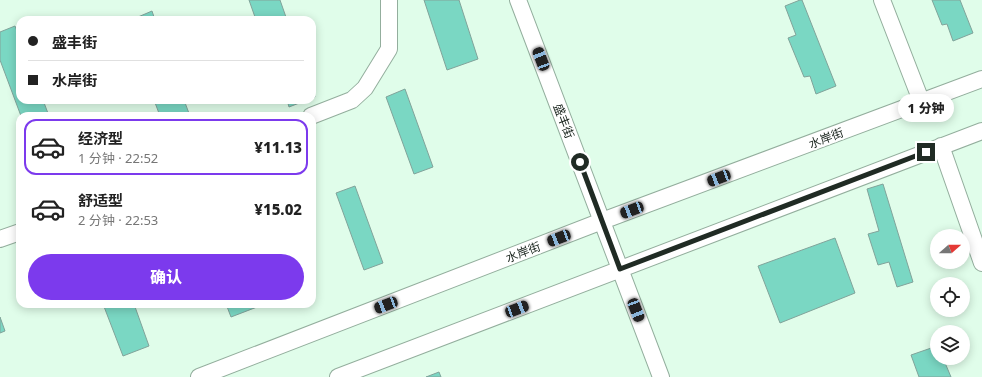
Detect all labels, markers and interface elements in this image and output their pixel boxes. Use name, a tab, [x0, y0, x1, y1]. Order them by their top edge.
text: 盛丰街	[52, 32, 97, 52]
car	[531, 46, 551, 72]
text: 水岸街	[52, 70, 97, 90]
callout: 1 分钟	[898, 94, 954, 122]
text: 1 分钟	[908, 99, 944, 117]
street label: 盛丰街	[550, 101, 578, 141]
street label: 水岸街	[806, 124, 846, 152]
text: 经济型	[78, 128, 123, 148]
icon: car	[30, 129, 66, 165]
text: ¥11.13	[254, 137, 302, 157]
route end	[917, 143, 935, 161]
text: 1 分钟 · 22:52	[78, 149, 158, 167]
route start	[571, 153, 589, 171]
car	[706, 168, 732, 188]
text: 舒适型	[78, 190, 123, 210]
icon: car	[30, 191, 66, 227]
text: ¥15.02	[254, 199, 302, 219]
car	[619, 200, 645, 220]
text: 2 分钟 · 22:53	[78, 211, 158, 229]
car	[546, 228, 572, 248]
north arrow	[930, 229, 970, 269]
map controls	[930, 229, 970, 365]
street label: 水岸街	[503, 238, 543, 266]
button: 确认	[28, 254, 304, 300]
button: locate	[930, 277, 970, 317]
car	[373, 295, 399, 315]
car	[626, 297, 646, 323]
car	[504, 299, 530, 319]
button: layers	[930, 325, 970, 365]

